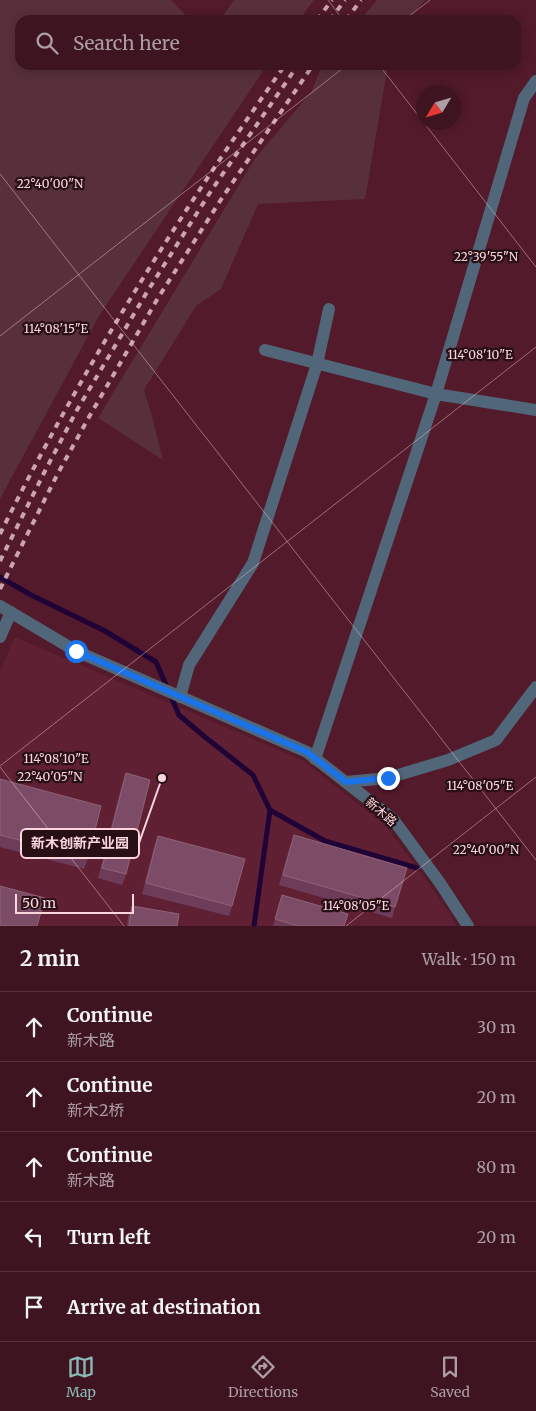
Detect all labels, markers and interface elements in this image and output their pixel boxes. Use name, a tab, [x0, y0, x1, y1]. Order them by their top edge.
search box	[15, 15, 521, 70]
icon: search	[33, 29, 61, 57]
text: Search here	[73, 31, 180, 55]
north arrow	[416, 85, 461, 130]
text: 22°40'00"N	[17, 176, 84, 191]
text: 22°39'55"N	[454, 249, 519, 264]
text: 114°08'15"E	[24, 321, 89, 336]
text: 114°08'10"E	[447, 347, 513, 362]
route start	[65, 640, 88, 663]
text: 114°08'10"E	[23, 751, 89, 766]
route end	[377, 767, 400, 790]
text: 22°40'05"N	[17, 769, 83, 784]
text: 114°08'05"E	[447, 778, 514, 793]
street label: 新木路	[363, 794, 400, 829]
callout: 新木创新产业园	[21, 829, 139, 858]
text: 新木创新产业园	[31, 834, 129, 852]
text: 22°40'00"N	[453, 842, 520, 857]
scale bar	[15, 891, 134, 914]
text: 50 m	[22, 894, 56, 912]
text: 114°08'05"E	[323, 898, 390, 913]
text: 2 min	[20, 945, 80, 972]
text: Walk · 150 m	[422, 949, 516, 969]
text: Continue	[67, 1003, 153, 1027]
icon: ahead	[20, 1013, 48, 1041]
text: 30 m	[477, 1017, 516, 1037]
text: 新木路	[67, 1030, 115, 1050]
text: Continue	[67, 1073, 153, 1097]
icon: ahead	[20, 1083, 48, 1111]
text: 20 m	[477, 1087, 516, 1107]
text: 新木2桥	[67, 1100, 125, 1120]
text: Continue	[67, 1143, 153, 1167]
icon: ahead	[20, 1153, 48, 1181]
text: 80 m	[477, 1157, 516, 1177]
text: 新木路	[67, 1170, 115, 1190]
icon: left	[20, 1223, 48, 1251]
text: Turn left	[67, 1225, 151, 1249]
text: 20 m	[477, 1227, 516, 1247]
icon: arrive	[20, 1293, 48, 1321]
text: Arrive at destination	[67, 1295, 261, 1319]
tab: Map	[66, 1353, 96, 1401]
tab: Directions	[228, 1353, 298, 1401]
tab: Saved	[430, 1353, 470, 1401]

